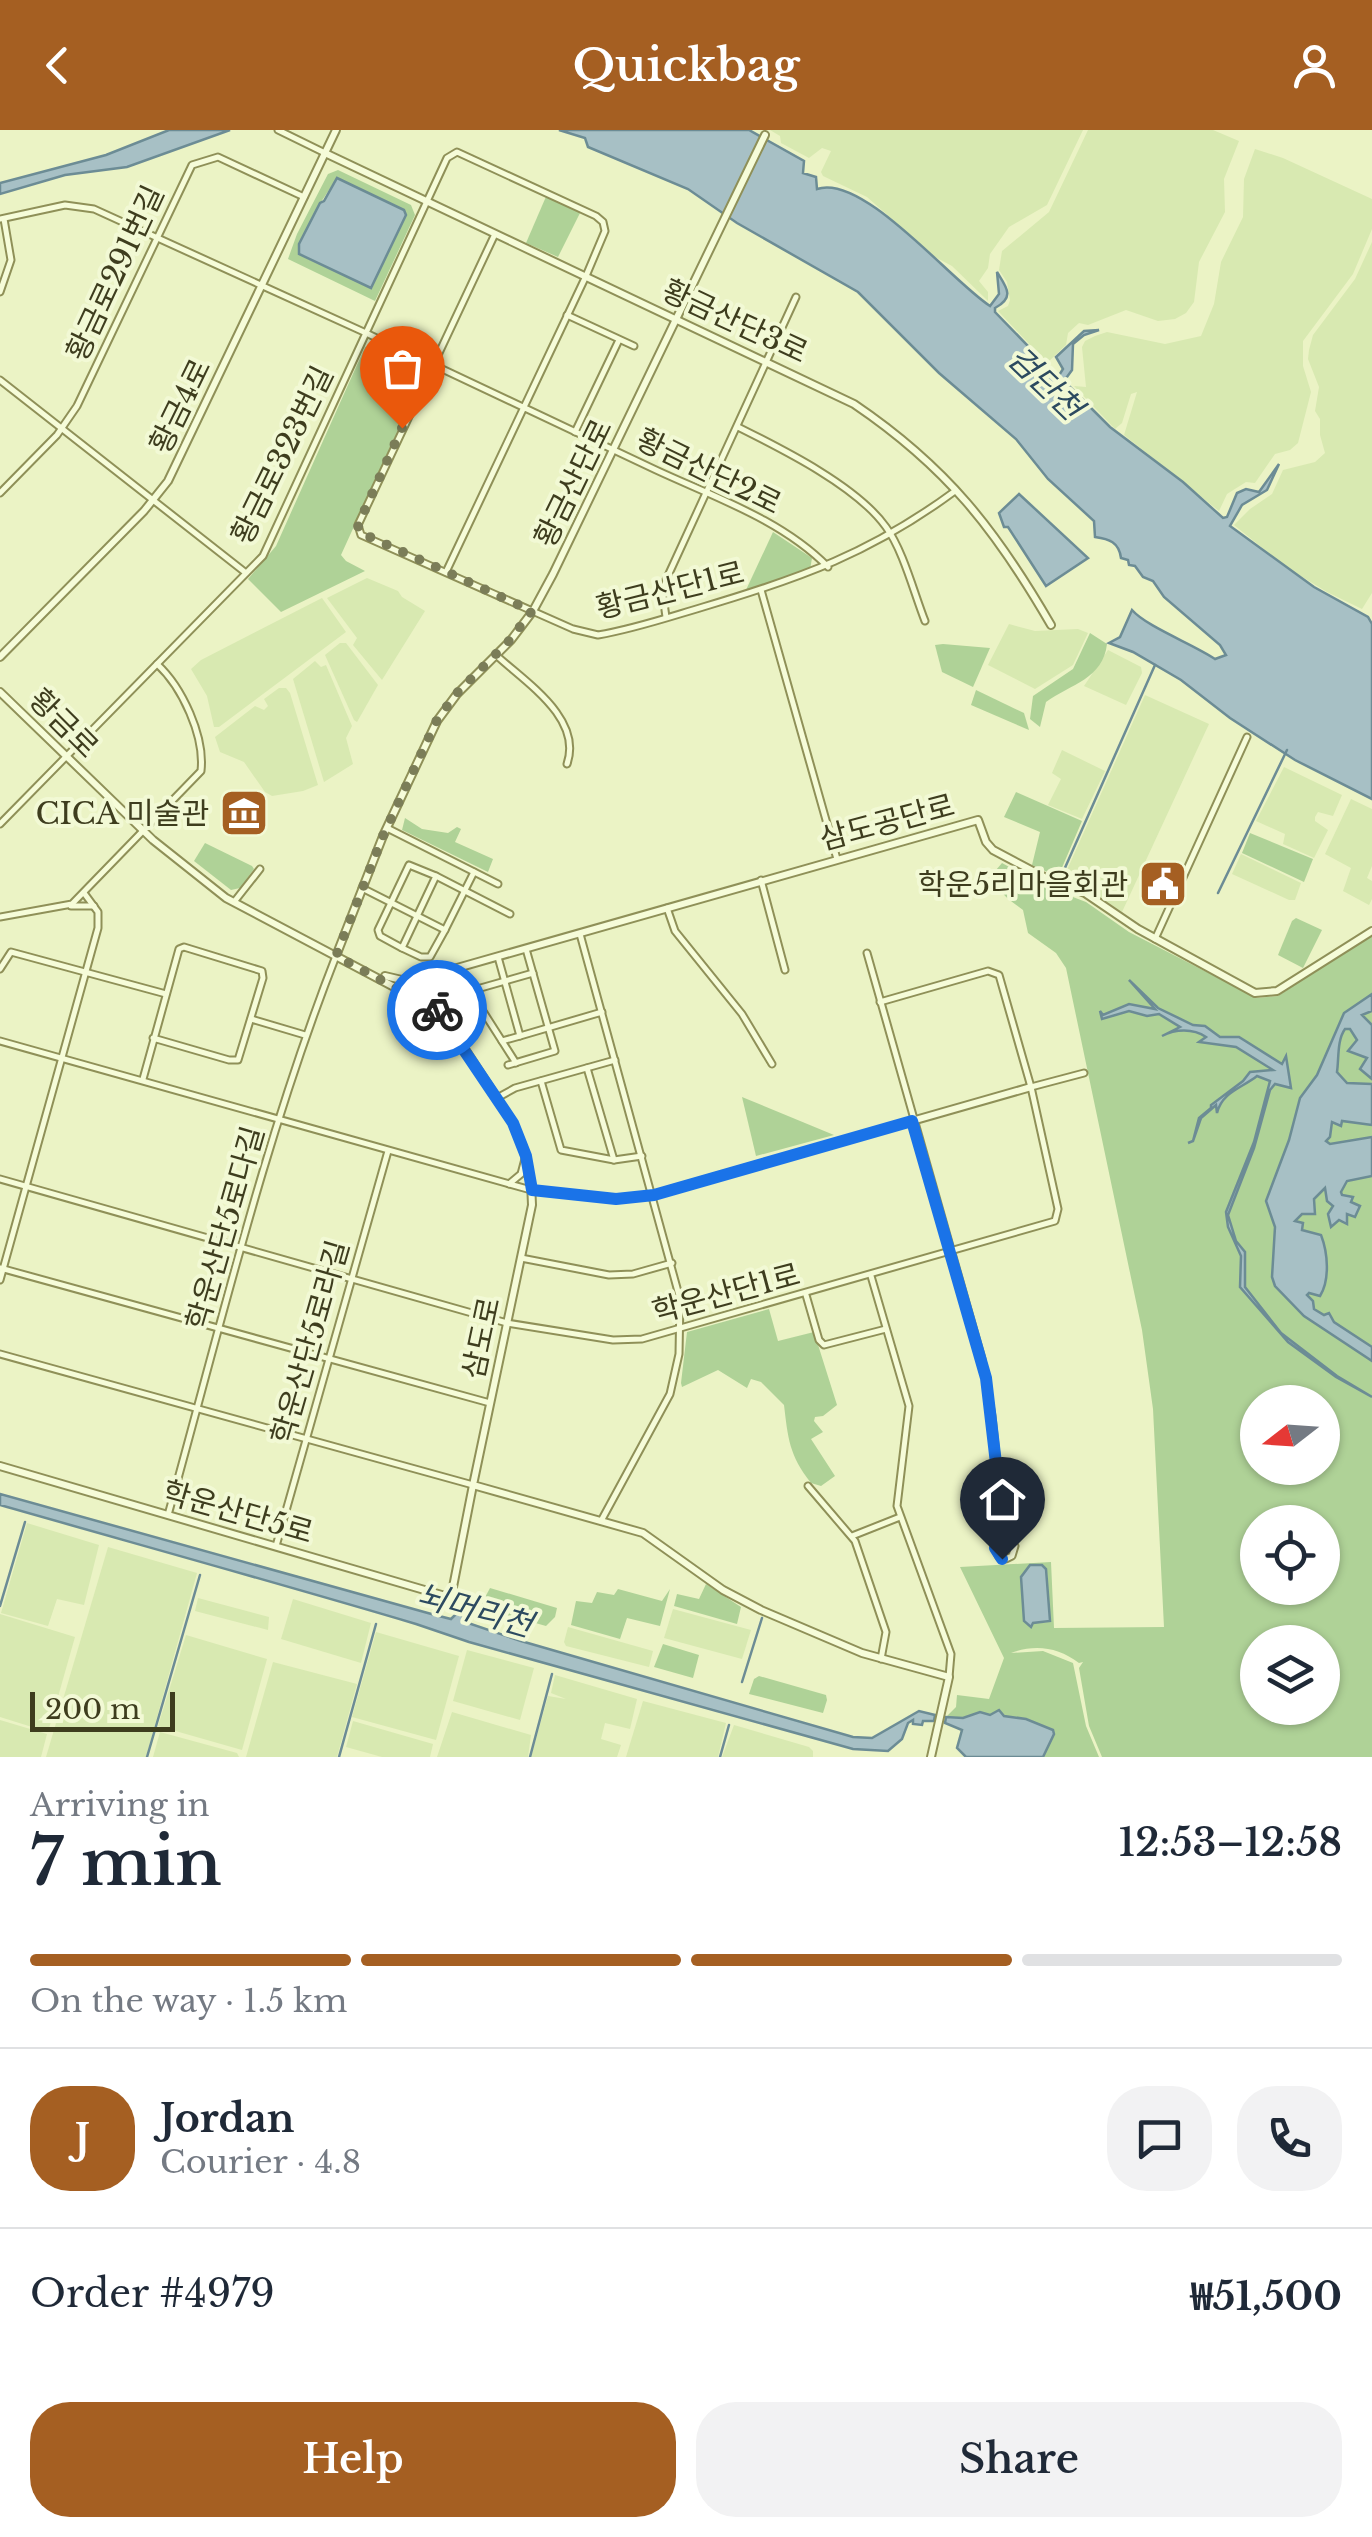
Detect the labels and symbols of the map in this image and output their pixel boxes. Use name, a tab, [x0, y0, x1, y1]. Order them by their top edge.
street label: 황금로291번길	[58, 179, 172, 367]
street label: 황금산단3로	[656, 271, 814, 371]
pin	[360, 326, 445, 429]
water label: 검단천	[999, 338, 1093, 431]
street label: 황금4로	[141, 353, 219, 459]
street label: 황금로323번길	[223, 360, 341, 550]
street label: 황금산단로	[526, 413, 620, 553]
street label: 황금산단2로	[631, 420, 787, 522]
street label: 황금산단1로	[592, 554, 748, 626]
street label: 황금로	[22, 681, 106, 765]
street label: 삼도공단로	[816, 786, 958, 858]
museum icon: CICA 미술관	[218, 787, 270, 839]
place label: CICA 미술관	[35, 795, 209, 832]
public building icon: 학운5리마을회관	[1137, 858, 1189, 910]
place label: 학운5리마을회관	[918, 866, 1128, 903]
courier	[387, 960, 487, 1060]
street label: 학운산단5로다길	[178, 1122, 272, 1334]
street label: 학운산단5로라길	[263, 1236, 357, 1448]
street label: 학운산단1로	[648, 1256, 804, 1330]
street label: 삼도로	[454, 1294, 508, 1382]
north arrow	[1240, 1385, 1340, 1485]
pin	[960, 1457, 1045, 1560]
street label: 학운산단5로	[158, 1473, 318, 1551]
water label: 뇌머리천	[413, 1575, 541, 1646]
scale bar	[30, 1687, 175, 1732]

